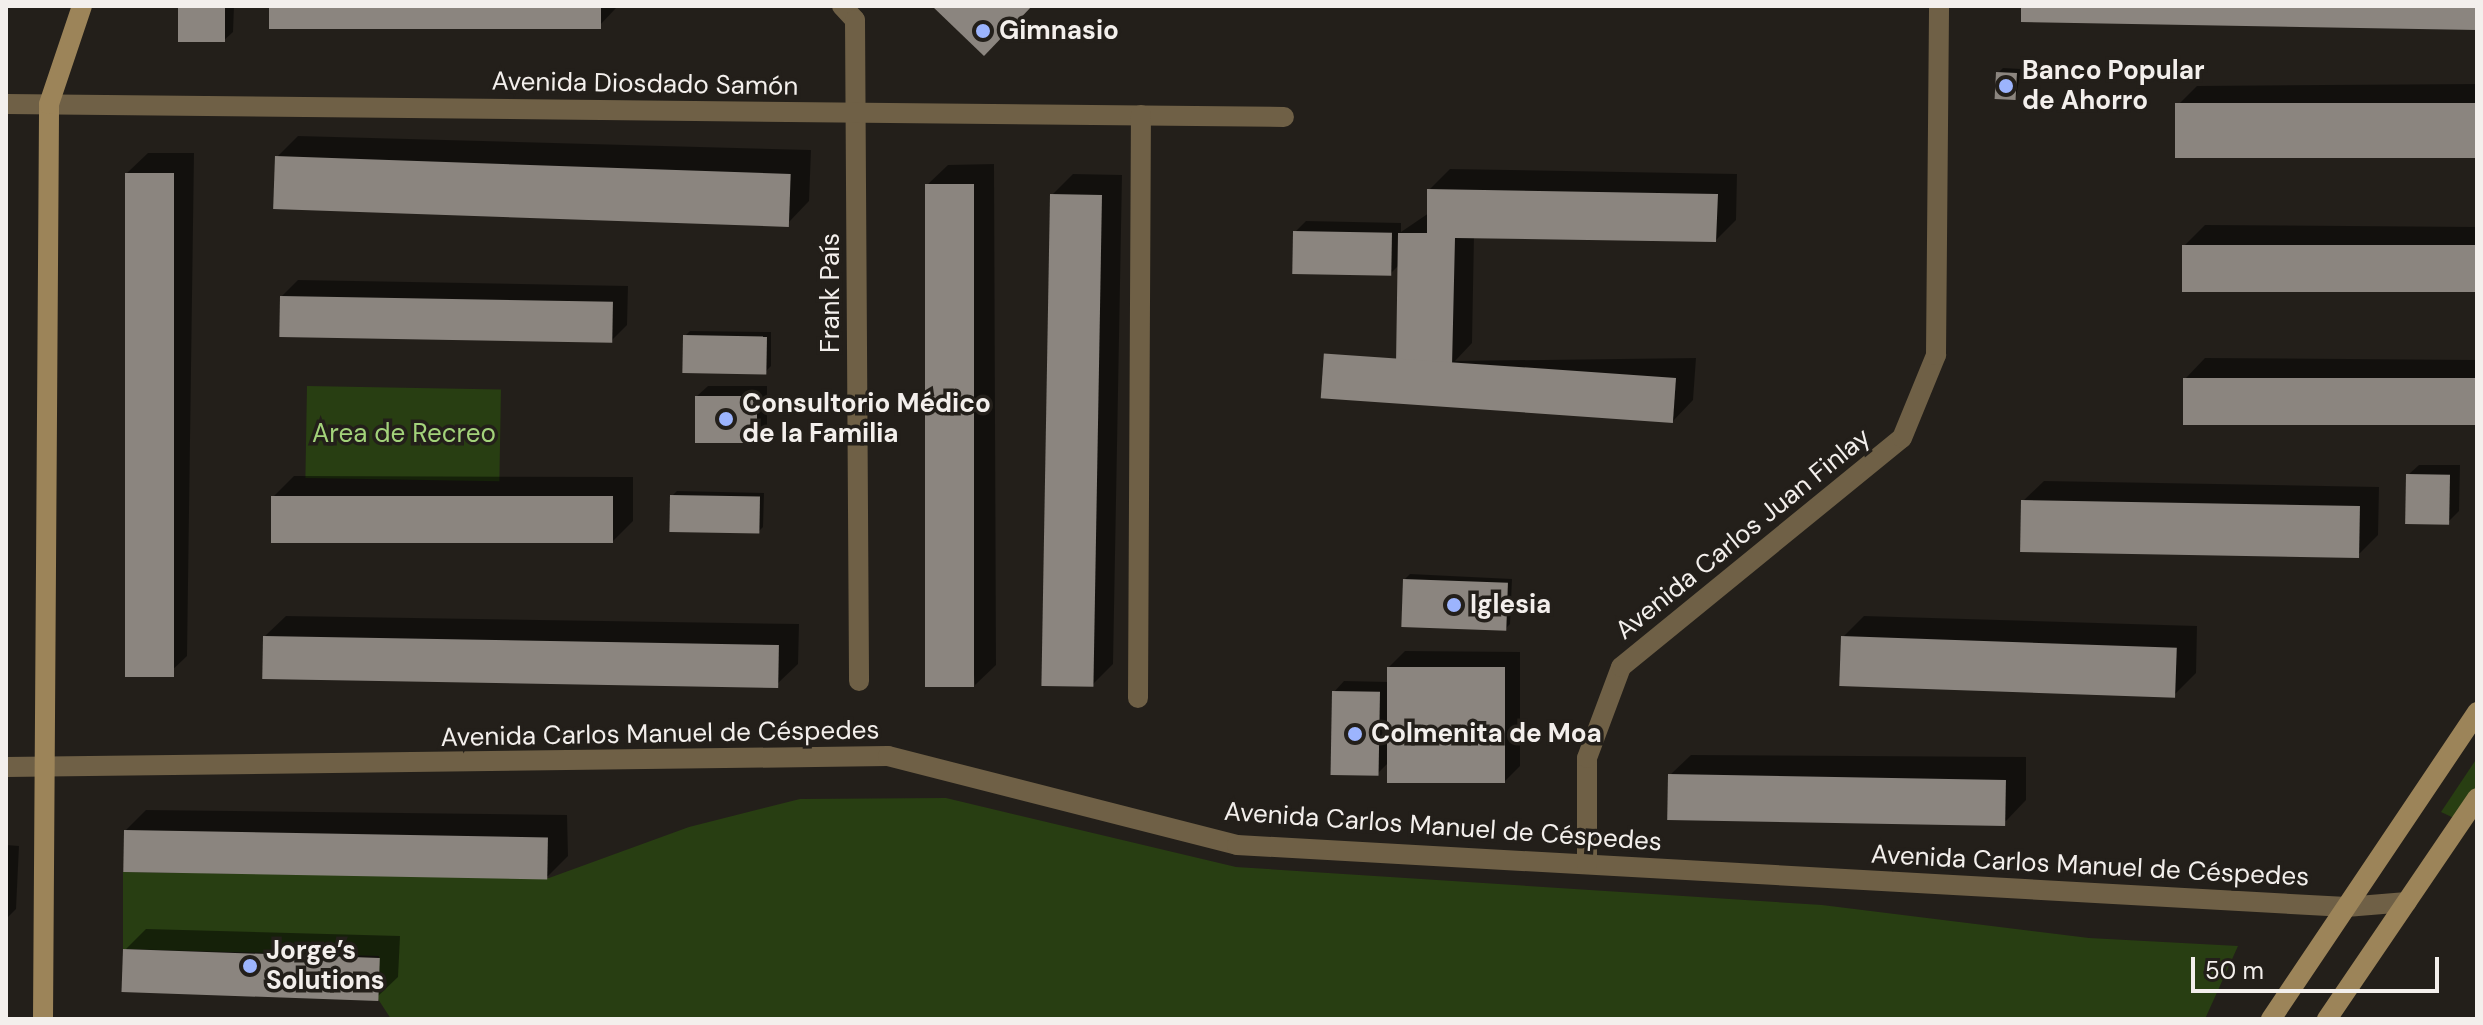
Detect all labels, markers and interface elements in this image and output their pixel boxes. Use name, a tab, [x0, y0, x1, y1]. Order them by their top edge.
place label: Gimnasio	[999, 15, 1119, 47]
marker: Gimnasio	[974, 22, 992, 40]
place label: Banco Popular de Ahorro	[2022, 55, 2205, 116]
street label: Avenida Diosdado Samón	[491, 66, 799, 102]
marker: Banco Popular de Ahorro	[1997, 77, 2015, 95]
street label: Frank País	[815, 233, 847, 353]
place label: Consultorio Médico de la Familia	[742, 388, 991, 450]
marker: Consultorio Médico de la Familia	[717, 410, 735, 428]
park label: Area de Recreo	[312, 418, 496, 450]
street label: Avenida Carlos Juan Finlay	[1609, 422, 1877, 646]
place label: Iglesia	[1470, 589, 1551, 621]
marker: Iglesia	[1445, 596, 1463, 614]
street label: Avenida Carlos Manuel de Céspedes	[440, 715, 880, 753]
place label: Colmenita de Moa	[1371, 718, 1602, 750]
marker: Colmenita de Moa	[1346, 725, 1364, 743]
street label: Avenida Carlos Manuel de Céspedes	[1223, 796, 1663, 858]
street label: Avenida Carlos Manuel de Céspedes	[1870, 839, 2310, 893]
place label: Jorge’s Solutions	[266, 935, 385, 996]
scale bar	[2195, 941, 2443, 991]
text: 50 m	[2205, 955, 2264, 986]
marker: Jorge’s Solutions	[241, 957, 259, 975]

